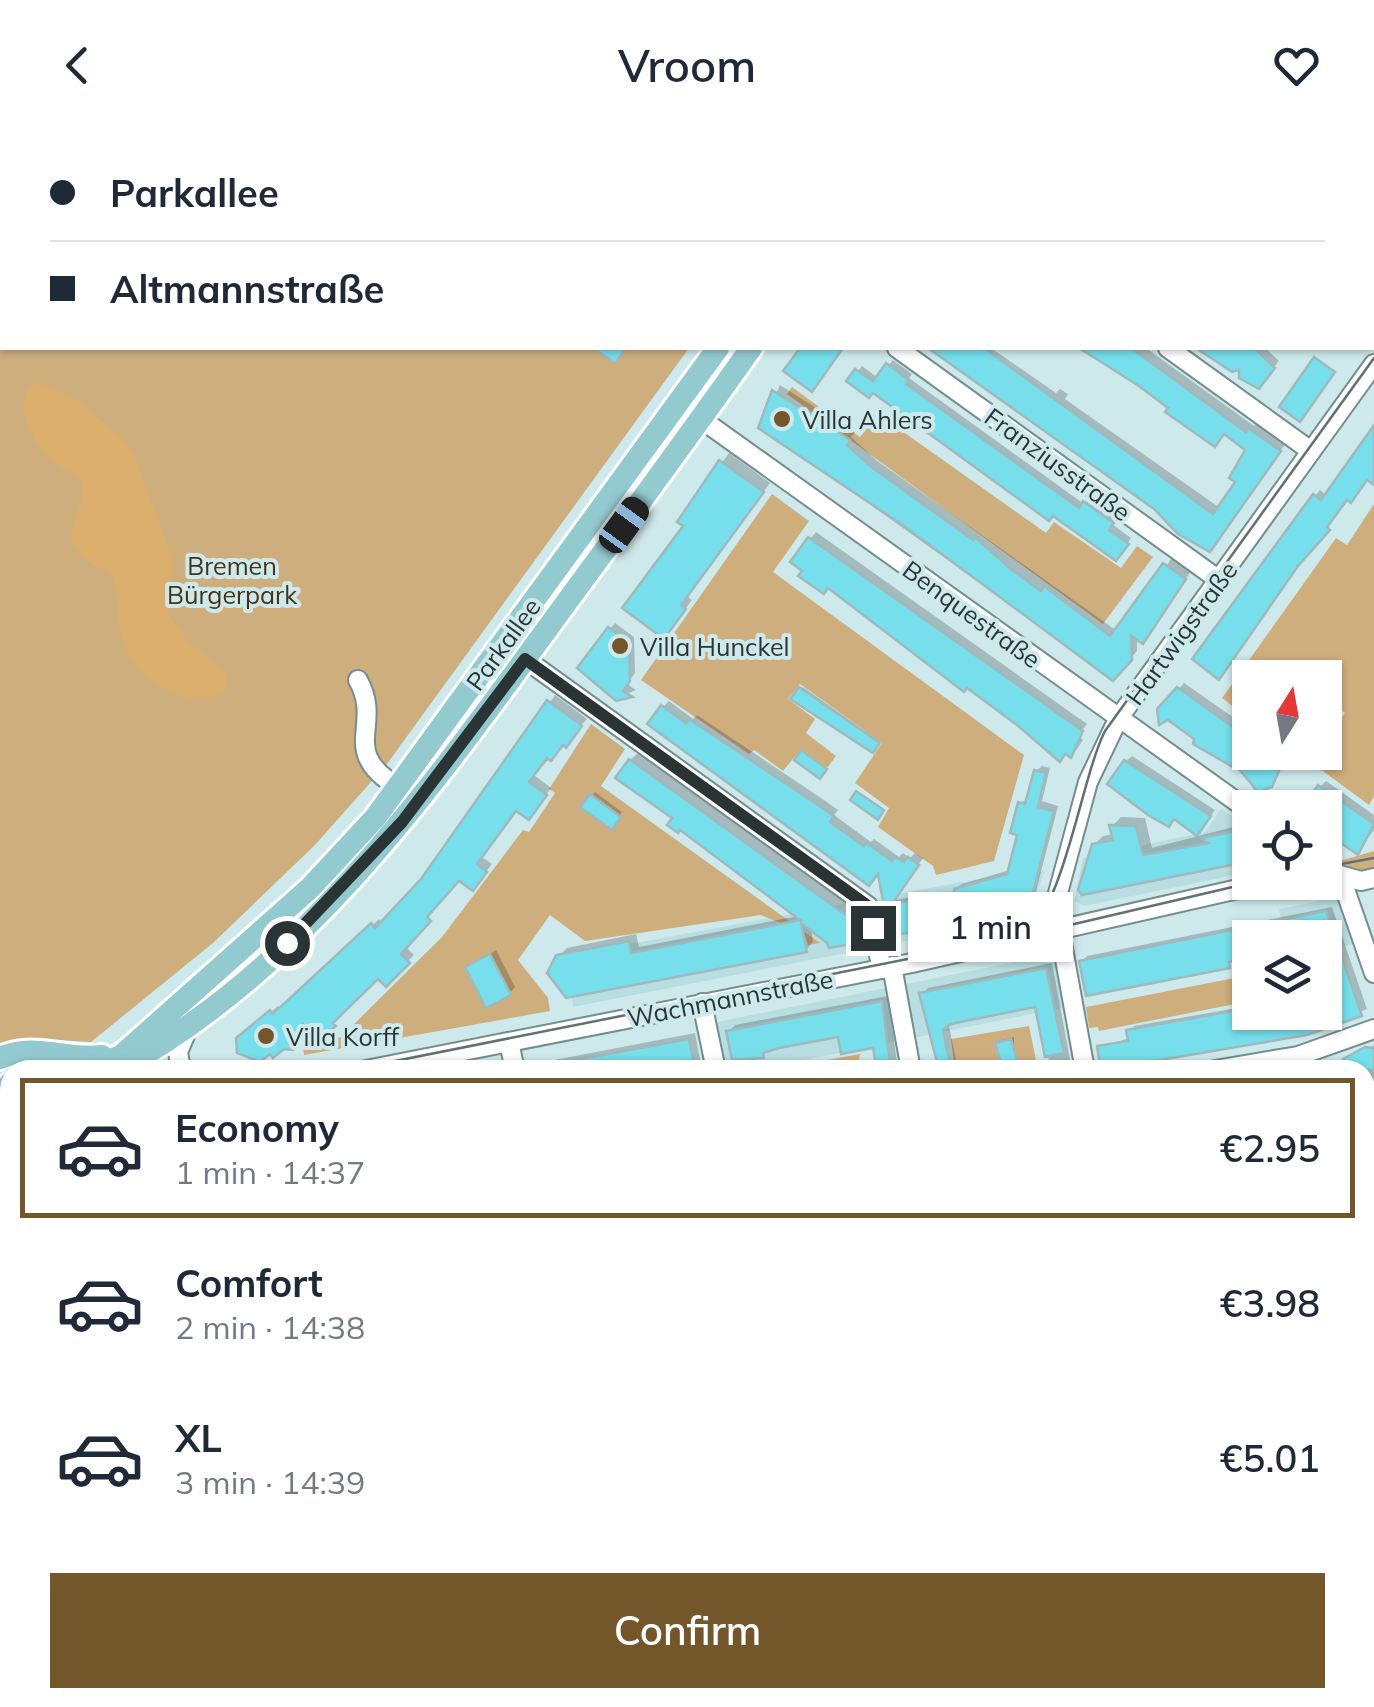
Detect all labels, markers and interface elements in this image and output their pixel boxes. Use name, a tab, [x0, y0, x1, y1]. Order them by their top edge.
text: Vroom	[618, 37, 756, 93]
icon: back	[50, 38, 105, 93]
icon: heart	[1269, 38, 1324, 93]
text: Parkallee	[110, 169, 279, 217]
text: Altmannstraße	[110, 265, 384, 313]
street label: Franziusstraße	[979, 401, 1137, 527]
place label: Villa Ahlers	[802, 404, 933, 435]
marker: Villa Ahlers	[771, 408, 793, 430]
car	[594, 492, 654, 558]
park label: Bremen Bürgerpark	[167, 550, 298, 610]
street label: Benquestraße	[897, 554, 1047, 674]
street label: Hartwigstraße	[1119, 555, 1243, 711]
street label: Parkallee	[459, 592, 547, 696]
place label: Villa Hunckel	[640, 631, 790, 662]
marker: Villa Hunckel	[609, 635, 631, 657]
north arrow	[1232, 660, 1342, 770]
map controls	[1232, 660, 1342, 1030]
button: locate	[1232, 790, 1342, 900]
callout: 1 min	[908, 893, 1073, 963]
route end	[851, 906, 896, 951]
text: 1 min	[949, 907, 1032, 947]
button: layers	[1232, 920, 1342, 1030]
route start	[265, 921, 310, 966]
street label: Wachmannstraße	[624, 963, 836, 1033]
place label: Villa Korff	[286, 1021, 399, 1052]
marker: Villa Korff	[255, 1025, 277, 1047]
icon: car	[55, 1103, 145, 1193]
text: Economy	[175, 1104, 339, 1152]
text: €2.95	[1220, 1124, 1320, 1172]
text: 1 min · 14:37	[175, 1152, 365, 1192]
icon: car	[55, 1258, 145, 1348]
text: Comfort	[175, 1259, 323, 1307]
text: €3.98	[1220, 1279, 1320, 1327]
text: 2 min · 14:38	[175, 1307, 365, 1347]
icon: car	[55, 1413, 145, 1503]
text: XL	[175, 1414, 222, 1462]
text: €5.01	[1220, 1434, 1320, 1482]
text: 3 min · 14:39	[175, 1462, 365, 1502]
button: Confirm	[50, 1573, 1325, 1688]

